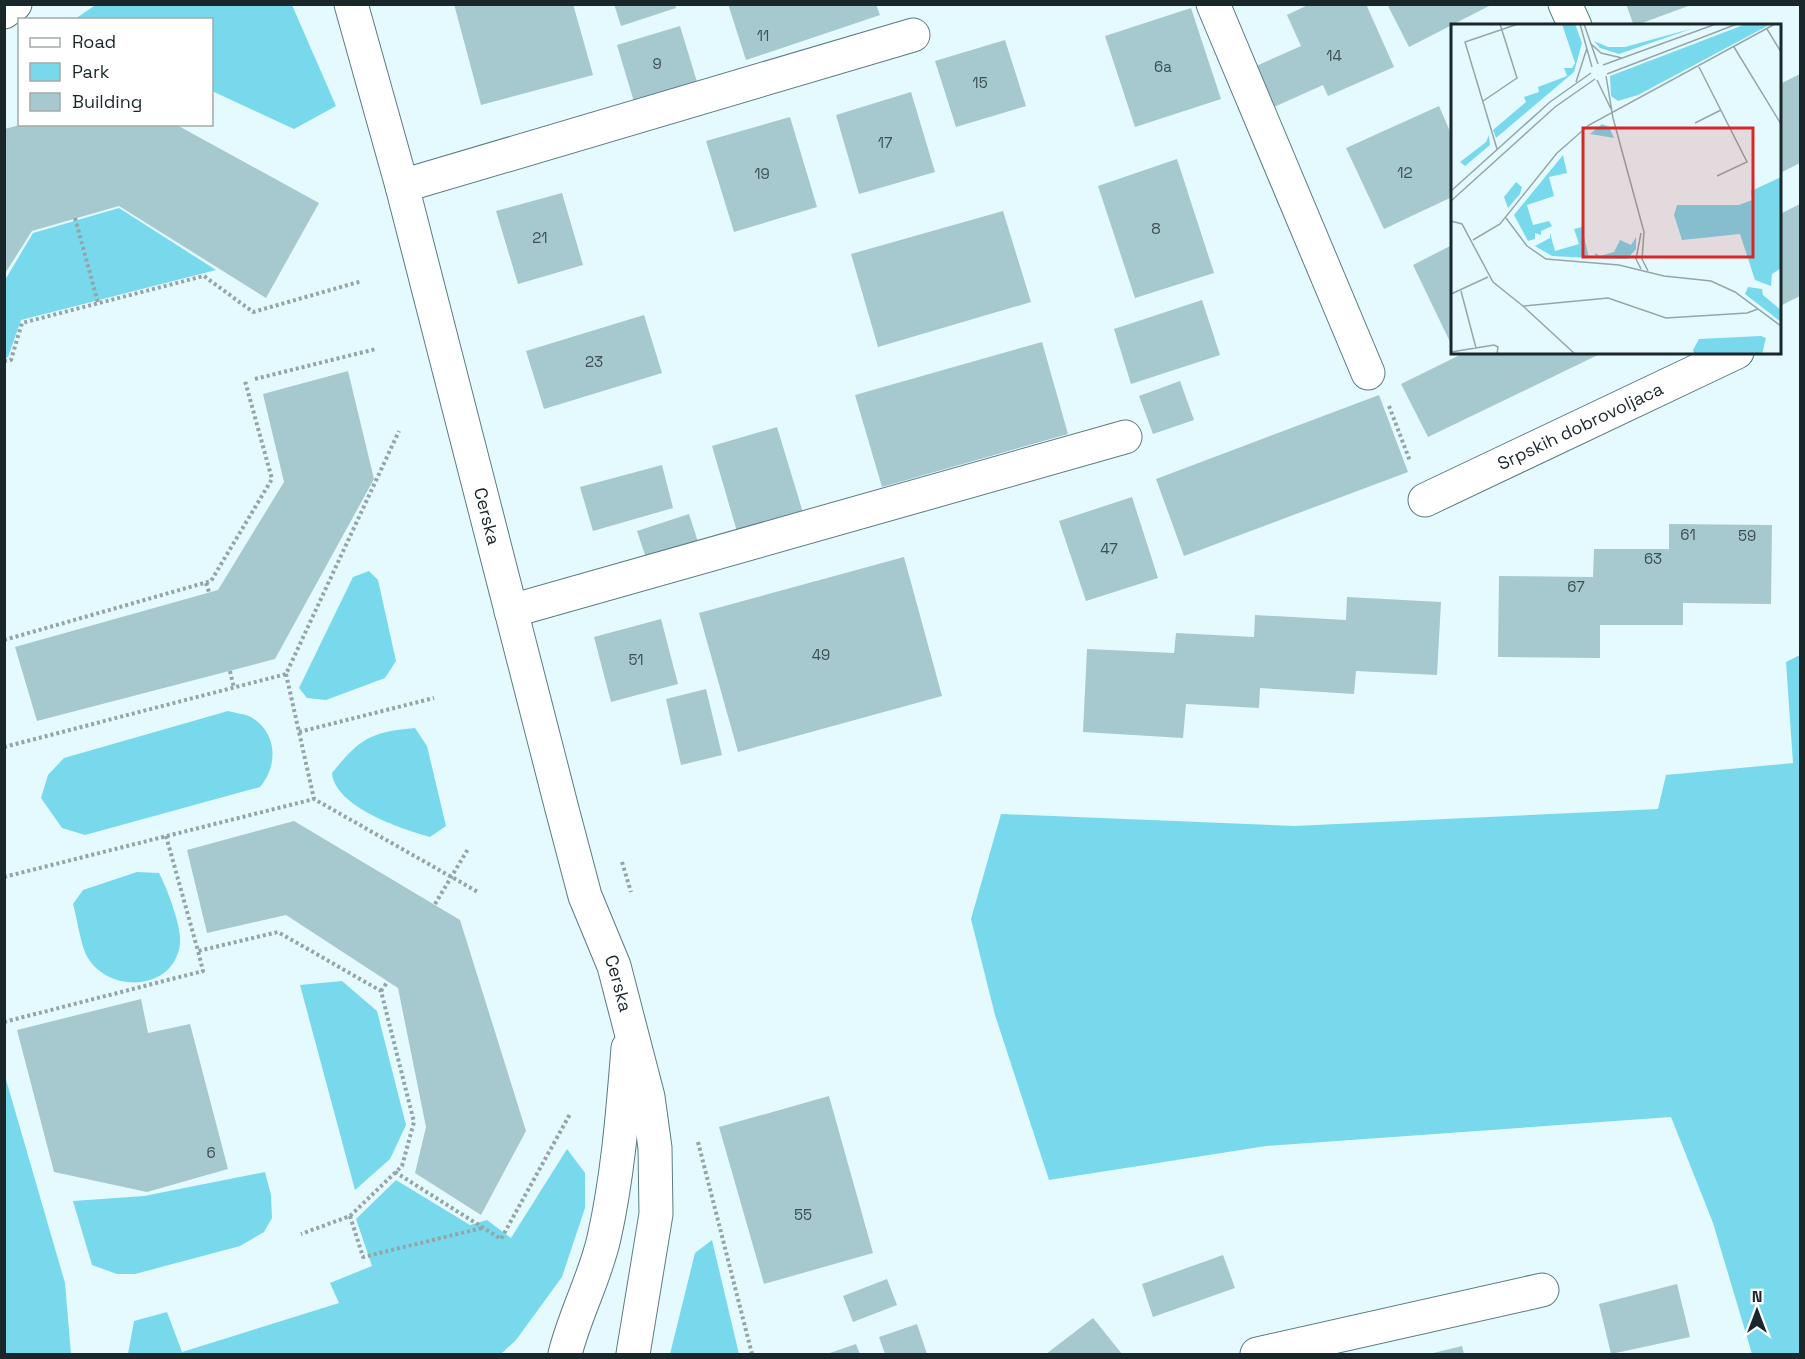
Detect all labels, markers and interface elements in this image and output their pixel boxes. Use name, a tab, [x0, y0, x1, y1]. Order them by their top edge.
legend	[18, 18, 213, 126]
inset map	[1451, 24, 1781, 354]
house number: 11	[757, 26, 769, 45]
text: Road	[72, 30, 116, 53]
house number: 14	[1326, 46, 1342, 65]
house number: 9	[652, 54, 662, 73]
house number: 6a	[1154, 57, 1172, 76]
text: Park	[72, 60, 110, 83]
house number: 15	[972, 73, 988, 92]
text: Building	[72, 90, 142, 113]
house number: 17	[878, 133, 892, 152]
house number: 12	[1397, 163, 1413, 182]
house number: 19	[754, 164, 770, 183]
house number: 8	[1151, 219, 1161, 238]
house number: 21	[532, 228, 548, 247]
house number: 23	[585, 352, 603, 371]
street label: Srpskih dobrovoljaca	[1494, 377, 1667, 475]
street label: Cerska	[469, 485, 506, 547]
house number: 61	[1680, 525, 1696, 544]
house number: 59	[1738, 526, 1756, 545]
house number: 47	[1100, 539, 1118, 558]
house number: 63	[1644, 549, 1662, 568]
house number: 67	[1567, 577, 1585, 596]
house number: 49	[812, 645, 830, 664]
house number: 51	[628, 650, 644, 669]
street label: Cerska	[600, 951, 637, 1014]
house number: 6	[206, 1143, 216, 1162]
house number: 55	[794, 1205, 812, 1224]
north arrow	[1727, 1281, 1787, 1341]
text: N	[1752, 1286, 1762, 1307]

